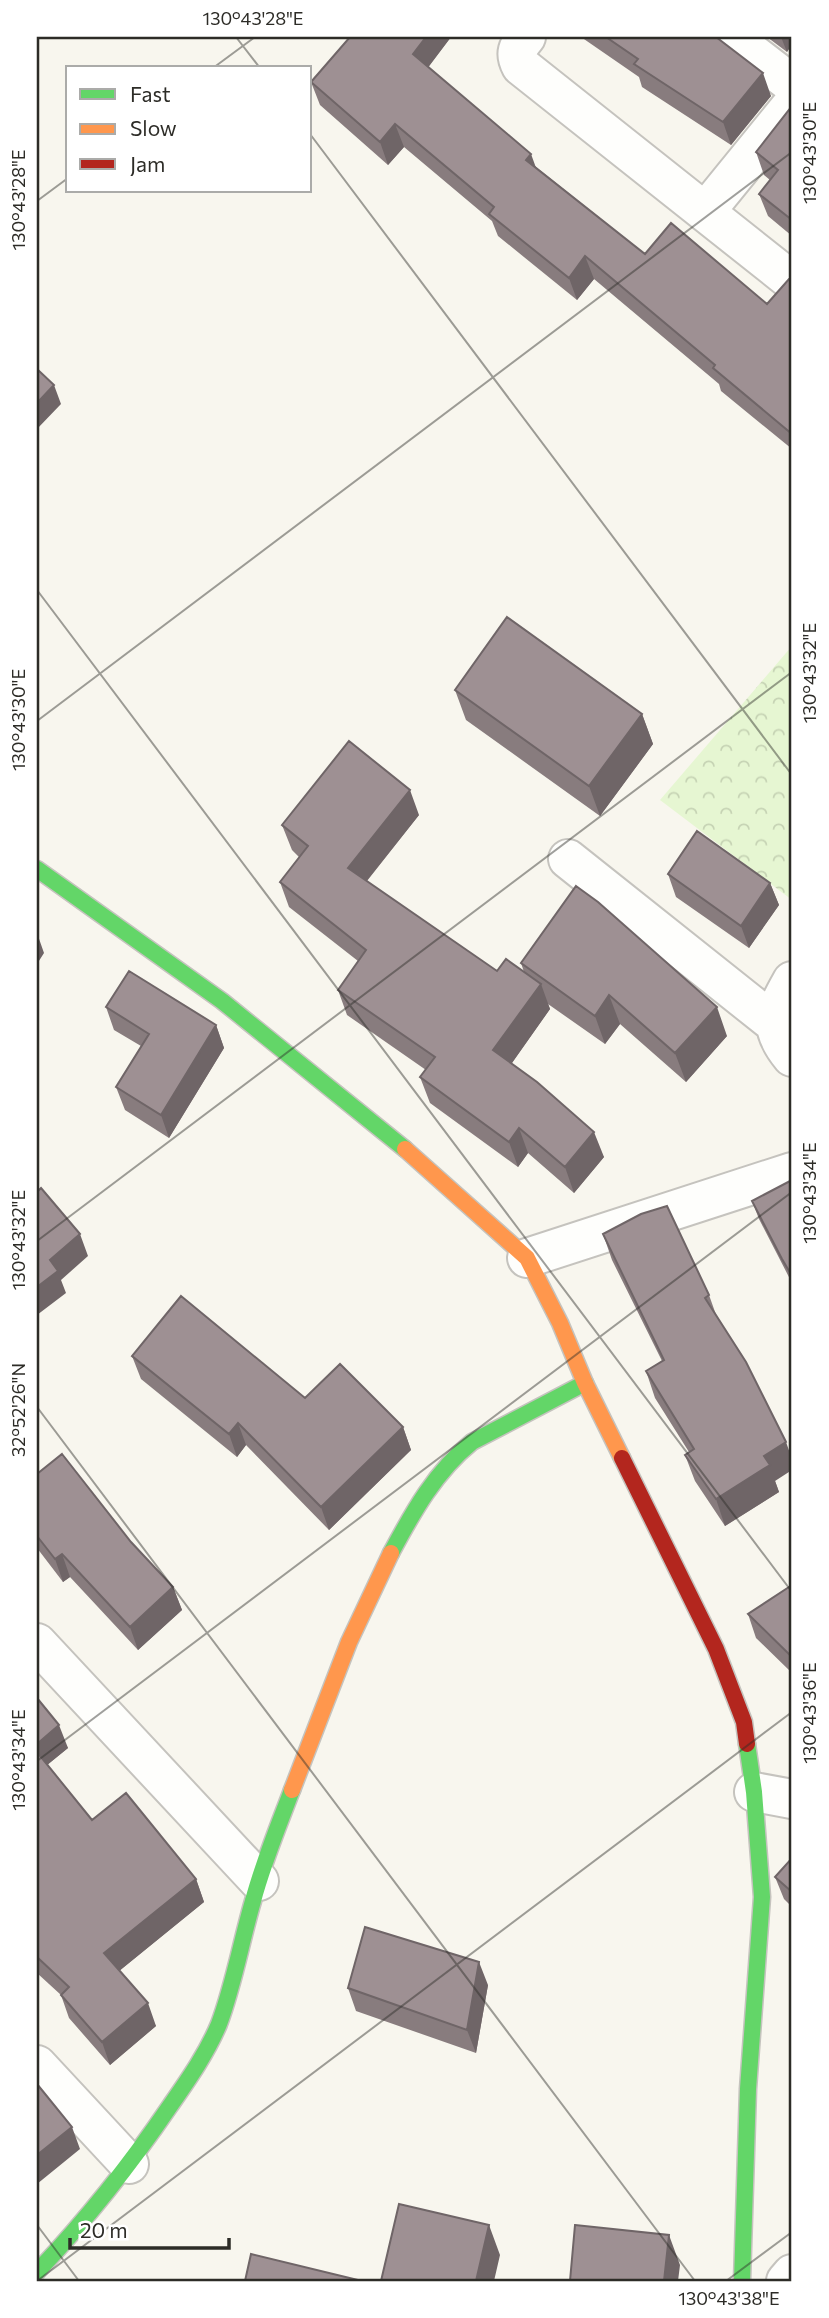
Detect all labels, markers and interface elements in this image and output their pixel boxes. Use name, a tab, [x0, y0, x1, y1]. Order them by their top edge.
text: 130°43'28"E	[202, 7, 304, 29]
legend	[66, 66, 312, 192]
text: Fast	[130, 81, 171, 106]
text: 130°43'30"E	[798, 102, 820, 204]
text: Slow	[130, 115, 177, 140]
text: 130°43'28"E	[7, 149, 29, 251]
text: Jam	[130, 151, 165, 176]
text: 130°43'32"E	[798, 623, 820, 723]
text: 130°43'30"E	[7, 669, 29, 771]
text: 130°43'34"E	[798, 1142, 820, 1244]
text: 130°43'32"E	[7, 1190, 29, 1290]
text: 32°52'26"N	[7, 1363, 29, 1457]
text: 130°43'36"E	[798, 1662, 820, 1764]
text: 130°43'34"E	[7, 1709, 29, 1811]
scale bar	[70, 2206, 229, 2250]
text: 20 m	[80, 2217, 128, 2242]
text: 130°43'38"E	[678, 2287, 780, 2309]

